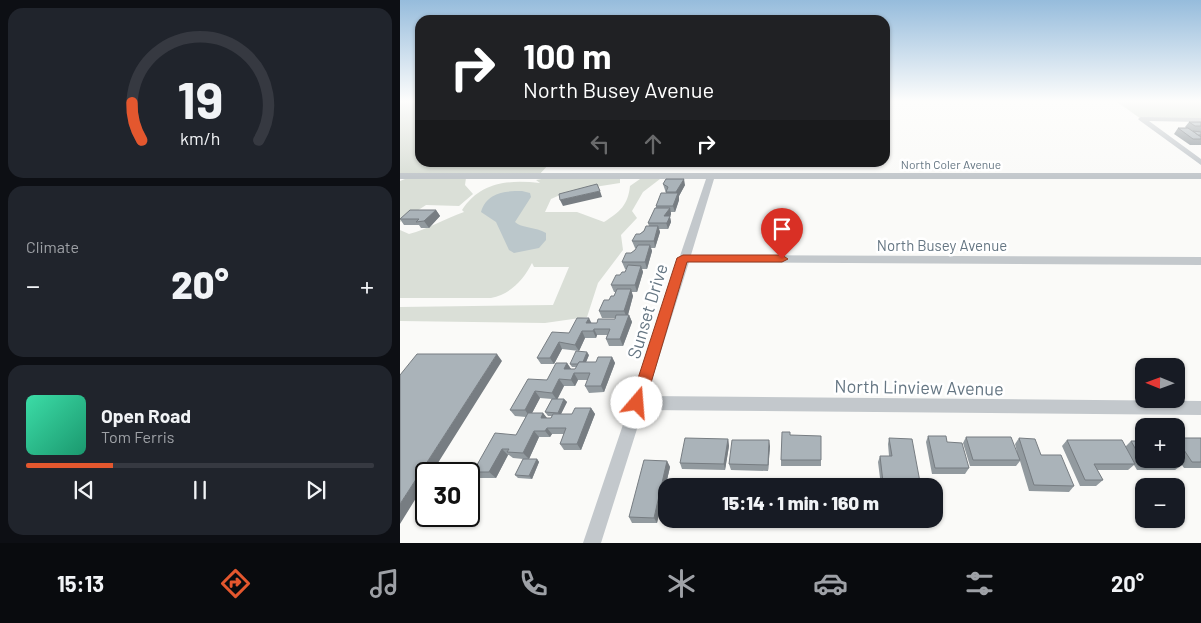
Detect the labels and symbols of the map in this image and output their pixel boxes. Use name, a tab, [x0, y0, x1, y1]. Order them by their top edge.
street label: North Coler Avenue	[901, 157, 1001, 171]
pin	[761, 208, 803, 259]
street label: North Busey Avenue	[877, 236, 1007, 254]
street label: Sunset Drive	[622, 261, 672, 361]
north arrow	[1135, 358, 1185, 408]
street label: North Linview Avenue	[834, 375, 1004, 399]
position arrow	[610, 376, 662, 428]
speed limit sign: 30	[415, 462, 480, 527]

